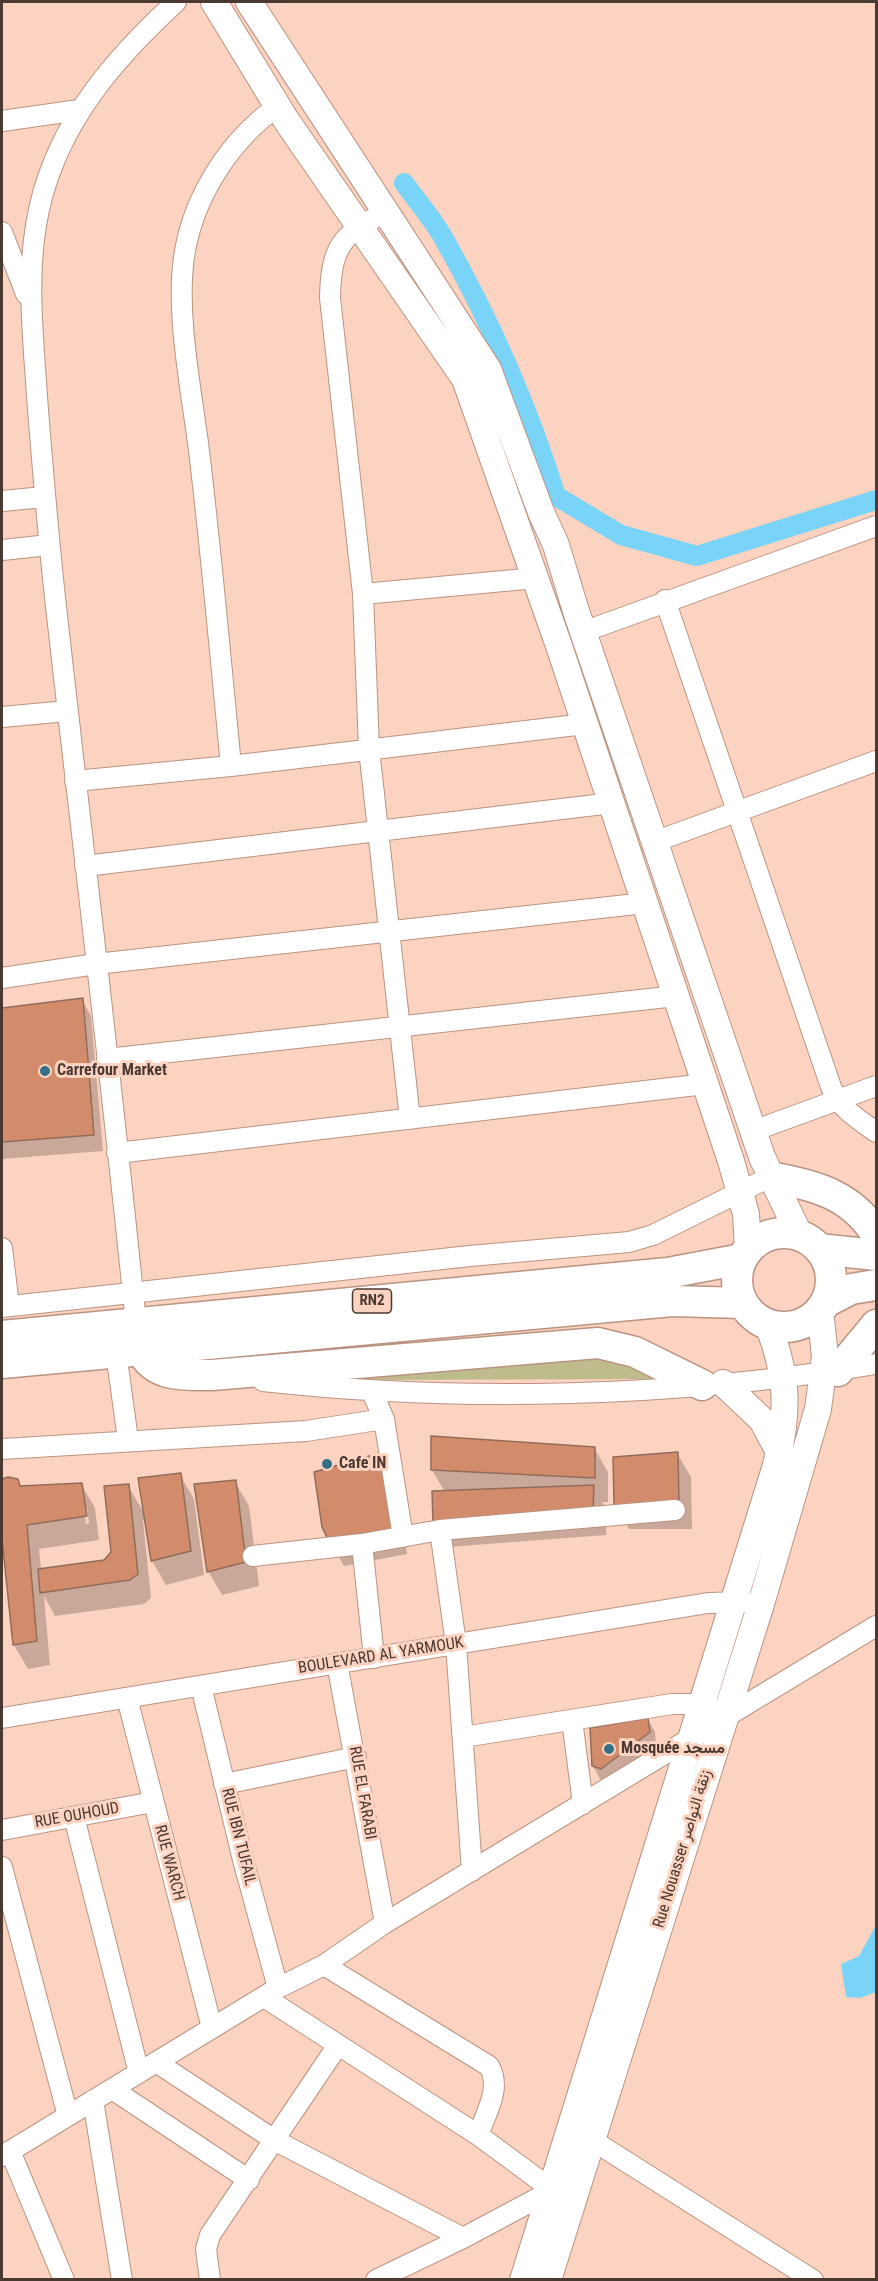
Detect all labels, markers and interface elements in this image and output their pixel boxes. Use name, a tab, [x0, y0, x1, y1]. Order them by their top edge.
place label: Carrefour Market	[57, 1061, 167, 1081]
marker: Carrefour Market	[38, 1064, 52, 1078]
road number: RN2	[352, 1289, 392, 1313]
place label: Cafe IN	[339, 1454, 386, 1474]
marker: Cafe IN	[320, 1457, 334, 1471]
street label: BOULEVARD AL YARMOUK	[297, 1633, 465, 1679]
place label: Mosquée مسجد	[621, 1739, 725, 1759]
marker: Mosquée مسجد	[602, 1742, 616, 1756]
street label: RUE EL FARABI	[344, 1745, 380, 1841]
street label: Rue Nouasser زنقة النواصر	[650, 1768, 716, 1930]
street label: RUE IBN TUFAIL	[217, 1786, 259, 1888]
street label: RUE OUHOUD	[33, 1799, 121, 1833]
street label: RUE WARCH	[150, 1823, 188, 1903]

